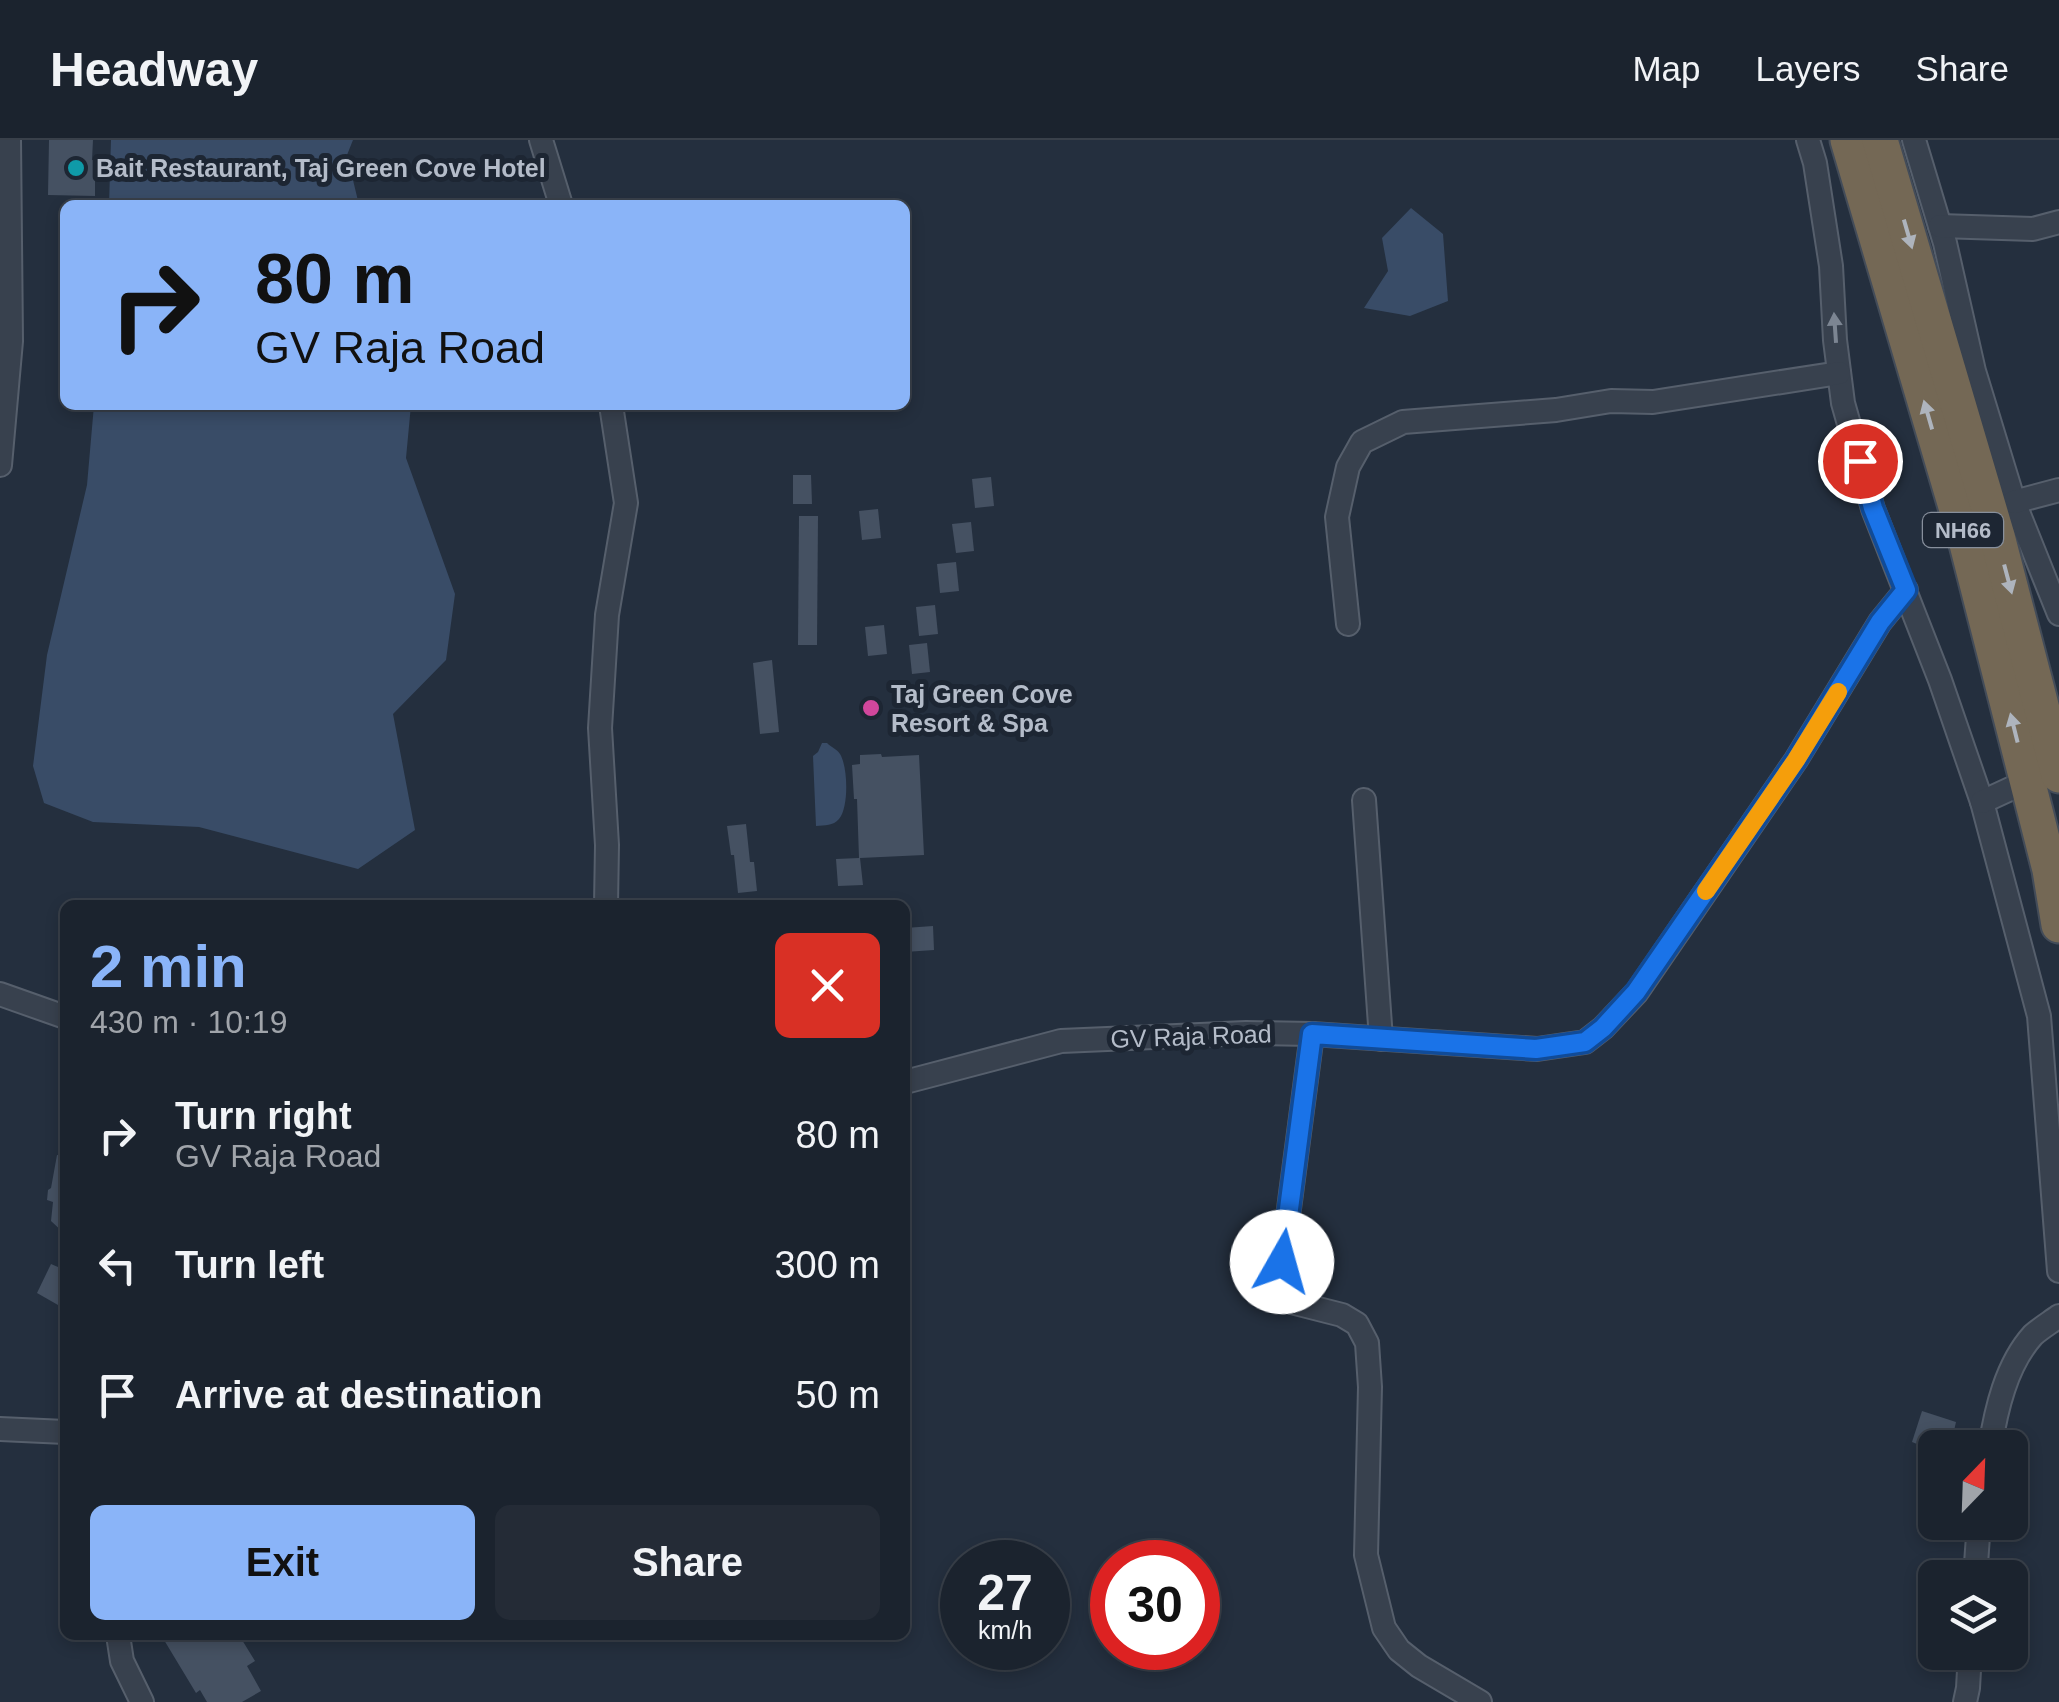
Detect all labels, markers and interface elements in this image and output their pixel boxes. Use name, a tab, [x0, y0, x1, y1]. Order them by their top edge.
text: Headway	[50, 43, 258, 96]
text: Map	[1632, 49, 1701, 88]
text: Layers	[1756, 49, 1861, 88]
text: Share	[1916, 49, 2009, 88]
place label: Bait Restaurant, Taj Green Cove Hotel	[96, 154, 546, 182]
marker: Bait Restaurant, Taj Green Cove Hotel	[65, 157, 87, 179]
one-way arrow	[1901, 219, 1916, 249]
icon: right	[90, 240, 220, 370]
text: 80 m	[255, 240, 415, 318]
one-way arrow	[1826, 312, 1842, 344]
text: GV Raja Road	[255, 322, 545, 373]
one-way arrow	[1920, 399, 1935, 429]
pin	[1818, 419, 1903, 504]
icon: arrive	[1833, 434, 1888, 489]
road number: NH66	[1923, 513, 2003, 547]
one-way arrow	[2001, 564, 2017, 595]
place label: Taj Green Cove Resort & Spa	[891, 680, 1073, 737]
marker: Taj Green Cove Resort & Spa	[860, 697, 882, 719]
one-way arrow	[2005, 712, 2021, 743]
text: 2 min	[90, 933, 247, 1000]
button: close	[775, 933, 880, 1038]
text: 430 m · 10:19	[90, 1004, 287, 1040]
street label: GV Raja Road	[1110, 1019, 1272, 1053]
text: Turn right	[175, 1095, 352, 1137]
icon: right	[90, 1108, 145, 1163]
text: 80 m	[796, 1114, 880, 1156]
text: GV Raja Road	[175, 1138, 381, 1174]
position arrow	[1230, 1210, 1334, 1314]
icon: left	[90, 1238, 145, 1293]
text: Turn left	[175, 1244, 324, 1286]
text: 300 m	[774, 1244, 880, 1286]
icon: arrive	[90, 1368, 145, 1423]
text: Arrive at destination	[175, 1374, 542, 1416]
text: 50 m	[796, 1374, 880, 1416]
north arrow	[1918, 1430, 2028, 1540]
map controls	[1918, 1430, 2028, 1670]
button: Exit	[90, 1505, 475, 1620]
button: Share	[495, 1505, 880, 1620]
speed limit sign: 30	[1090, 1540, 1220, 1670]
button: layers	[1918, 1560, 2028, 1670]
text: 27	[977, 1565, 1033, 1621]
text: km/h	[978, 1616, 1032, 1644]

